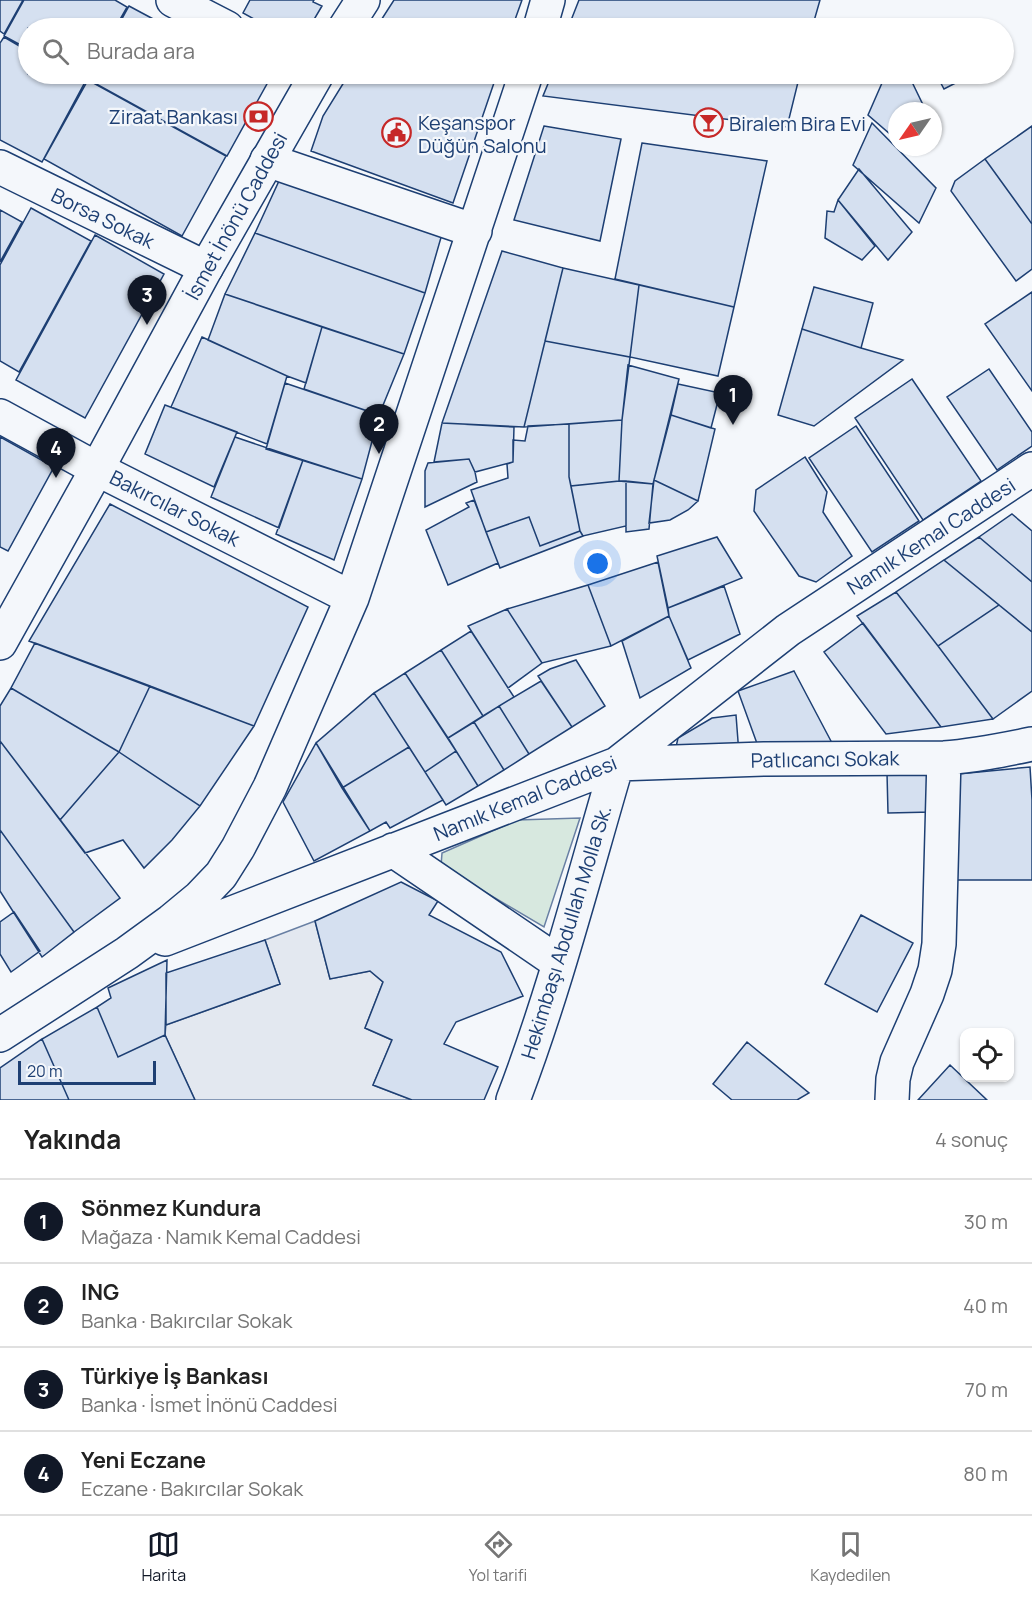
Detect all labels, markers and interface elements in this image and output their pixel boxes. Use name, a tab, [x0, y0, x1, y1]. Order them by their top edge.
search box	[18, 18, 1014, 84]
icon: search	[39, 35, 72, 68]
text: Burada ara	[87, 36, 195, 66]
bank icon: Ziraat Bankası	[243, 100, 275, 132]
north arrow	[888, 102, 942, 156]
place label: Ziraat Bankası	[109, 103, 238, 130]
bar icon: Biralem Bira Evi	[692, 107, 724, 139]
place label: Keşanspor Düğün Salonu	[418, 109, 547, 159]
place label: Biralem Bira Evi	[729, 110, 866, 137]
public building icon: Keşanspor Düğün Salonu	[381, 117, 413, 149]
street label: İsmet İnönü Caddesi	[179, 127, 293, 305]
street label: Borsa Sokak	[47, 181, 160, 255]
pin: 3	[128, 276, 166, 325]
pin: 1	[714, 376, 752, 425]
pin: 2	[360, 404, 398, 454]
pin: 4	[36, 428, 76, 478]
street label: Bakırcılar Sokak	[105, 464, 246, 553]
street label: Namık Kemal Caddesi	[842, 471, 1020, 601]
your location	[583, 549, 612, 578]
street label: Patlıcancı Sokak	[750, 744, 901, 774]
street label: Namık Kemal Caddesi	[429, 749, 621, 847]
street label: Hekimbaşı Abdullah Molla Sk.	[514, 802, 618, 1062]
map controls	[960, 1028, 1014, 1082]
button: locate	[960, 1028, 1014, 1082]
scale bar	[18, 1058, 156, 1086]
text: 20 m	[27, 1060, 63, 1082]
text: Yakında	[24, 1121, 121, 1157]
text: 4 sonuç	[935, 1126, 1008, 1153]
text: Sönmez Kundura	[81, 1193, 261, 1223]
text: 1	[39, 1208, 48, 1235]
text: 30 m	[964, 1208, 1008, 1235]
text: Mağaza · Namık Kemal Caddesi	[81, 1223, 361, 1250]
text: ING	[81, 1277, 119, 1307]
text: 2	[38, 1292, 49, 1319]
text: 40 m	[963, 1292, 1008, 1319]
text: Banka · Bakırcılar Sokak	[81, 1307, 292, 1334]
text: Türkiye İş Bankası	[81, 1361, 269, 1391]
text: 3	[38, 1376, 49, 1403]
text: 70 m	[965, 1376, 1008, 1403]
text: Banka · İsmet İnönü Caddesi	[81, 1391, 338, 1418]
text: Yeni Eczane	[81, 1445, 206, 1475]
text: 4	[37, 1460, 50, 1487]
text: 80 m	[963, 1460, 1008, 1487]
text: Eczane · Bakırcılar Sokak	[81, 1475, 303, 1502]
tab: Harita	[141, 1528, 186, 1586]
tab: Yol tarifi	[469, 1528, 527, 1586]
tab: Kaydedilen	[810, 1528, 891, 1586]

